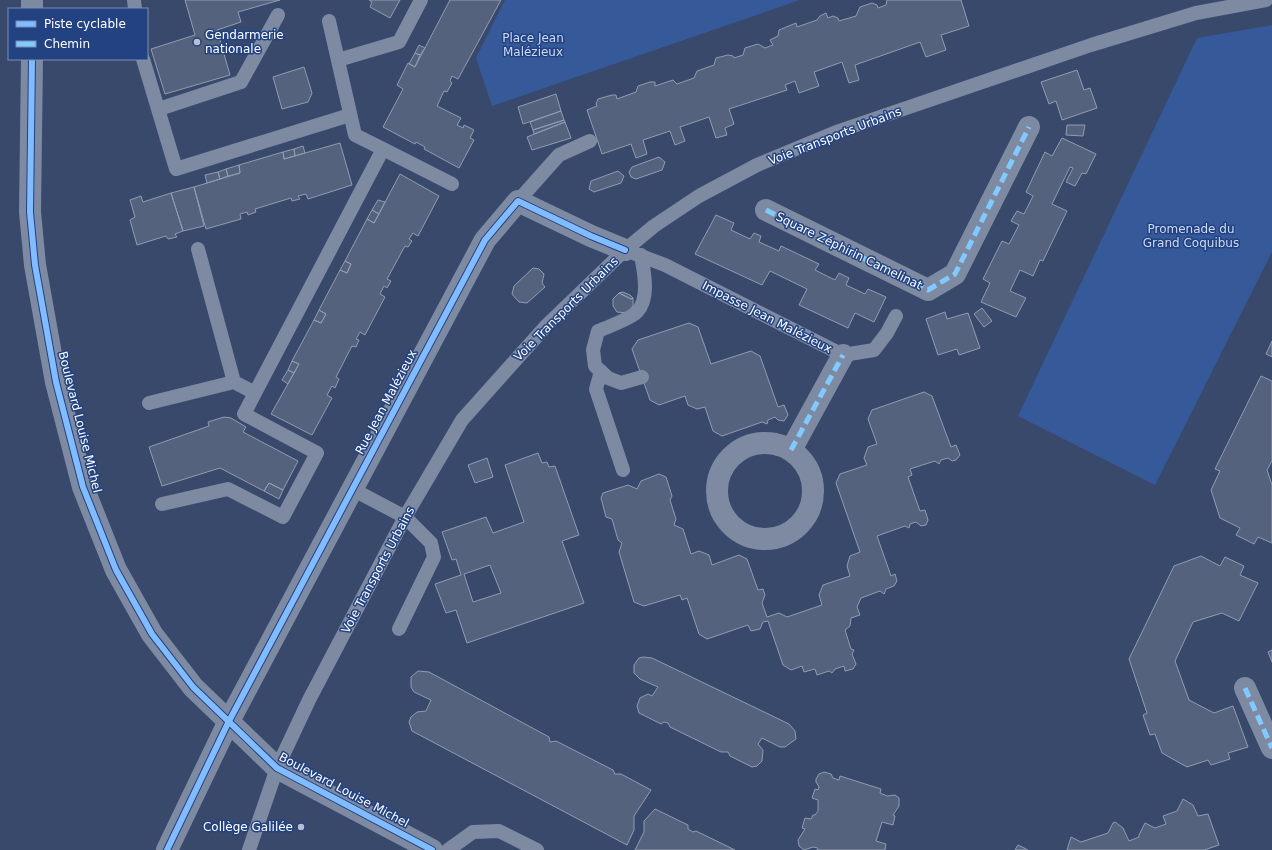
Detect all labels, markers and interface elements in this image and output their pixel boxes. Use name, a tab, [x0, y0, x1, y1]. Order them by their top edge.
legend	[8, 8, 148, 60]
text: Piste cyclable	[44, 17, 126, 31]
place label: Gendarmerie nationale	[205, 28, 284, 56]
park label: Place Jean Malézieux	[502, 31, 564, 59]
text: Chemin	[44, 37, 90, 51]
marker: Gendarmerie nationale	[192, 37, 202, 47]
street label: Voie Transports Urbains	[766, 104, 904, 168]
street label: Square Zéphirin Camelinat	[774, 209, 925, 293]
park label: Promenade du Grand Coquibus	[1143, 222, 1239, 250]
street label: Voie Transports Urbains	[511, 254, 621, 364]
street label: Impasse Jean Malézieux	[700, 278, 834, 356]
street label: Rue Jean Malézieux	[352, 347, 420, 457]
street label: Boulevard Louise Michel	[56, 350, 104, 494]
street label: Voie Transports Urbains	[339, 504, 417, 636]
street label: Boulevard Louise Michel	[277, 750, 411, 830]
place label: Collège Galilée	[203, 820, 293, 834]
marker: Collège Galilée	[296, 822, 306, 832]

